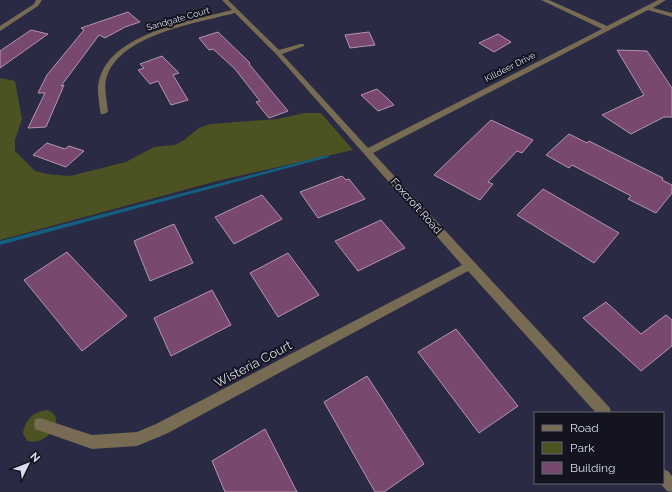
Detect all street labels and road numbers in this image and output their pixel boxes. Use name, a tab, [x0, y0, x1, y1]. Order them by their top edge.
street label: Sandgate Court	[145, 5, 211, 33]
street label: Killdeer Drive	[483, 50, 538, 84]
street label: Foxcroft Road	[388, 176, 444, 237]
street label: Wisteria Court	[212, 337, 295, 391]

